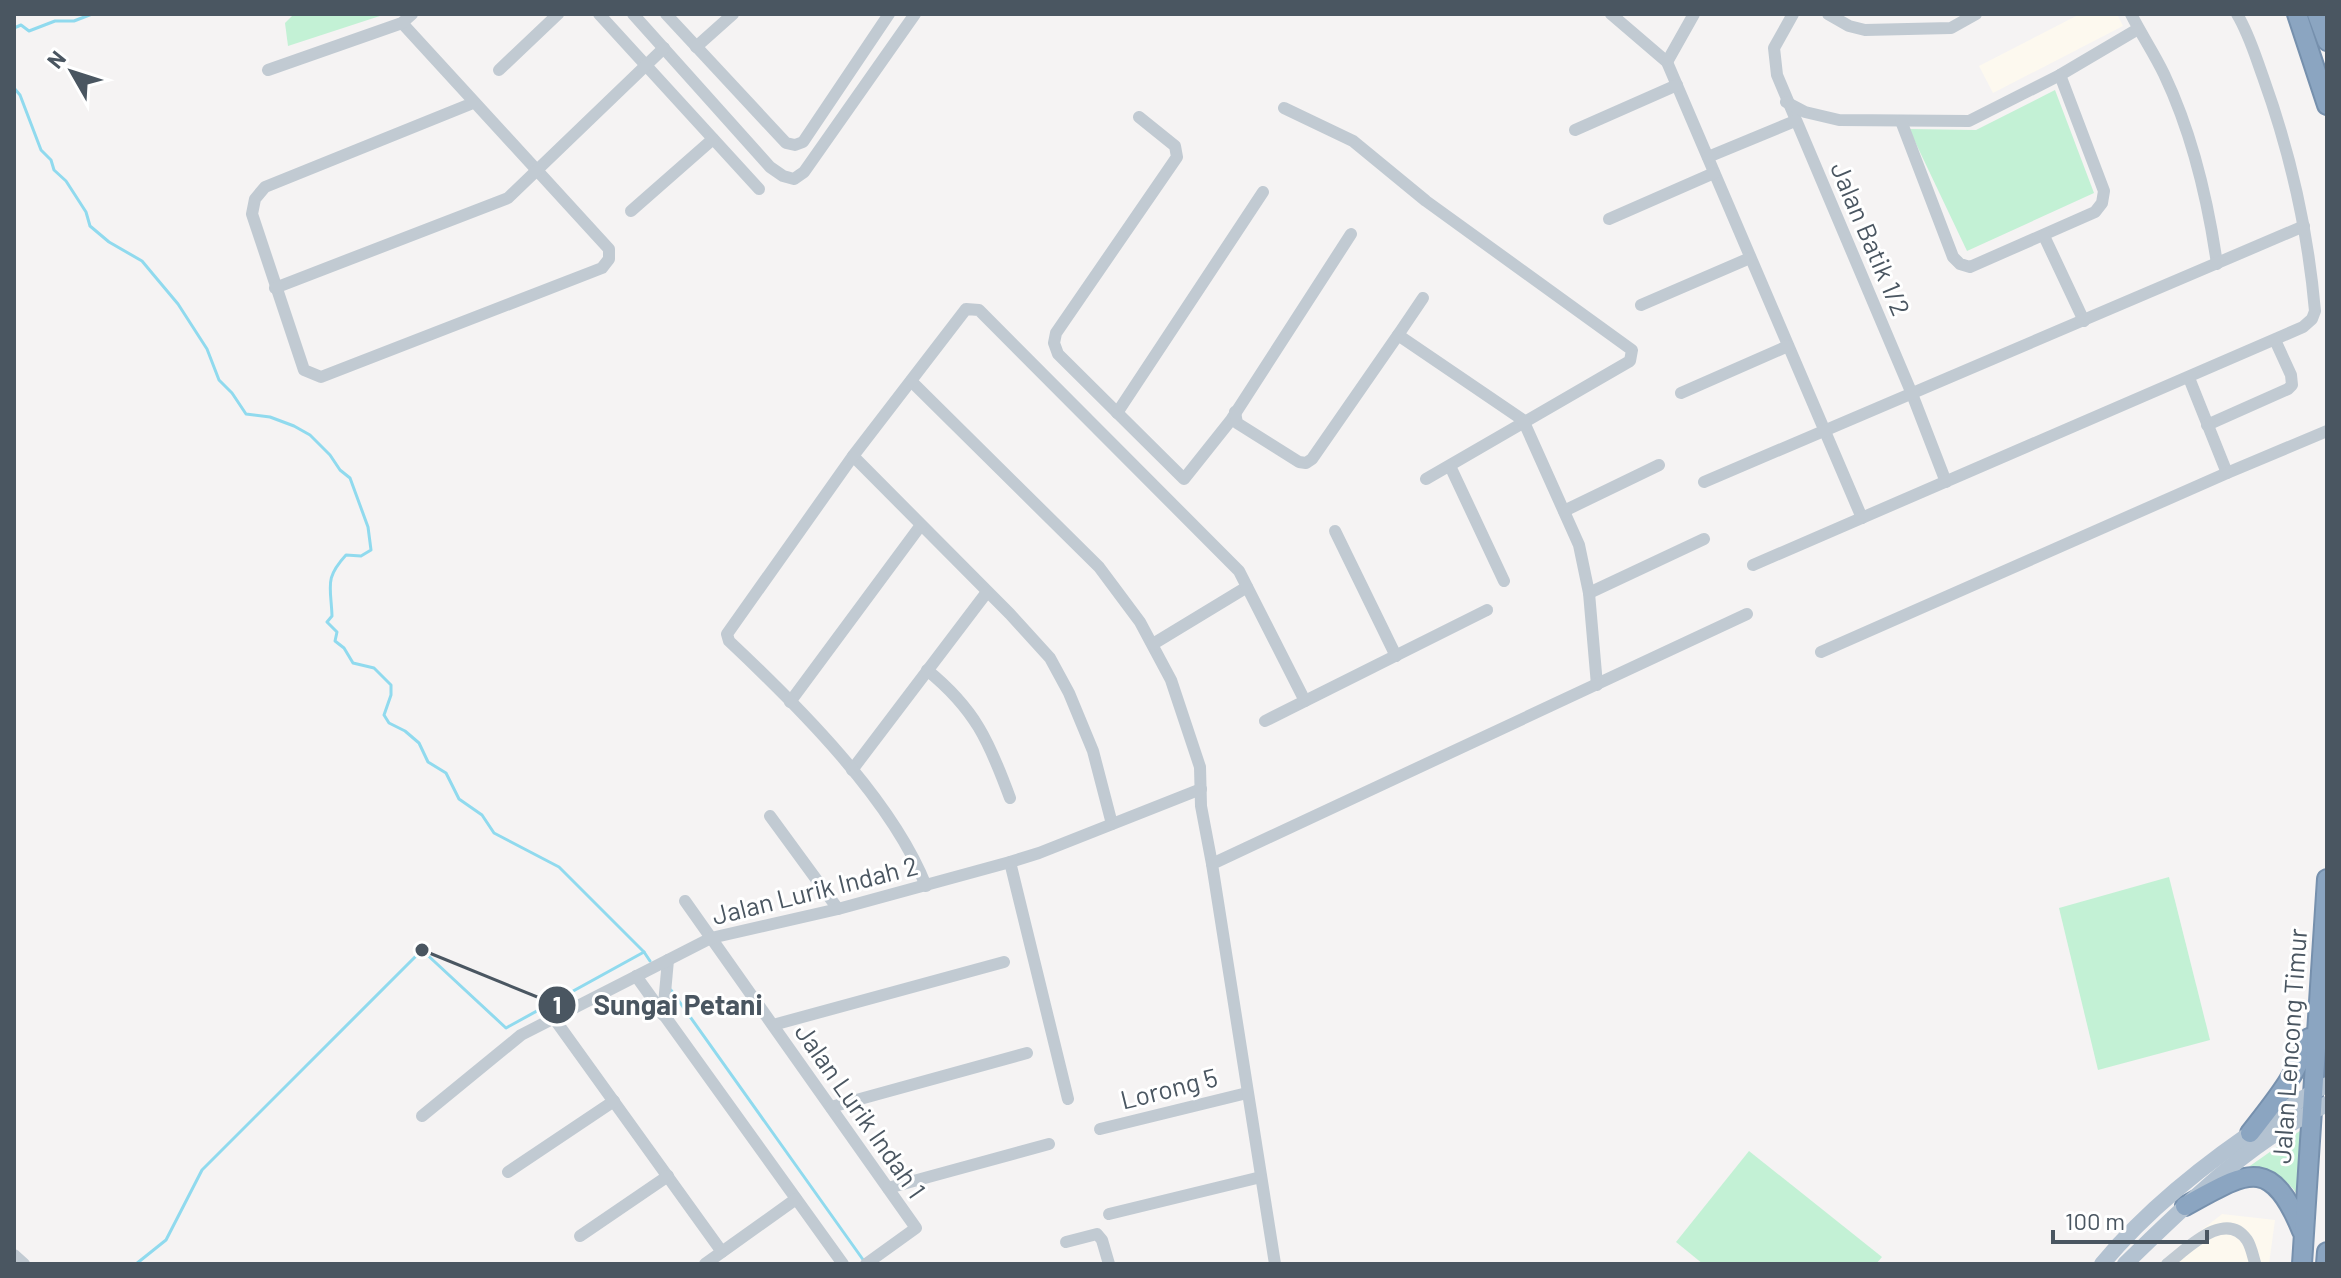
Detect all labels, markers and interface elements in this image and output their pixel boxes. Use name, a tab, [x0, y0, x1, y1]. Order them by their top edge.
north arrow	[32, 32, 112, 112]
text: N	[41, 45, 70, 73]
street label: Jalan Batik 1/2	[1825, 157, 1918, 320]
street label: Jalan Lurik Indah 2	[709, 849, 921, 930]
street label: Jalan Lencong Timur	[2265, 927, 2312, 1165]
callout: Sungai Petani	[537, 979, 778, 1031]
text: Sungai Petani	[593, 987, 763, 1021]
text: 1	[553, 990, 561, 1019]
street label: Jalan Lurik Indah 1	[789, 1017, 933, 1203]
street label: Lorong 5	[1117, 1061, 1220, 1115]
scale bar	[2053, 1194, 2207, 1244]
text: 100 m	[2065, 1206, 2125, 1235]

